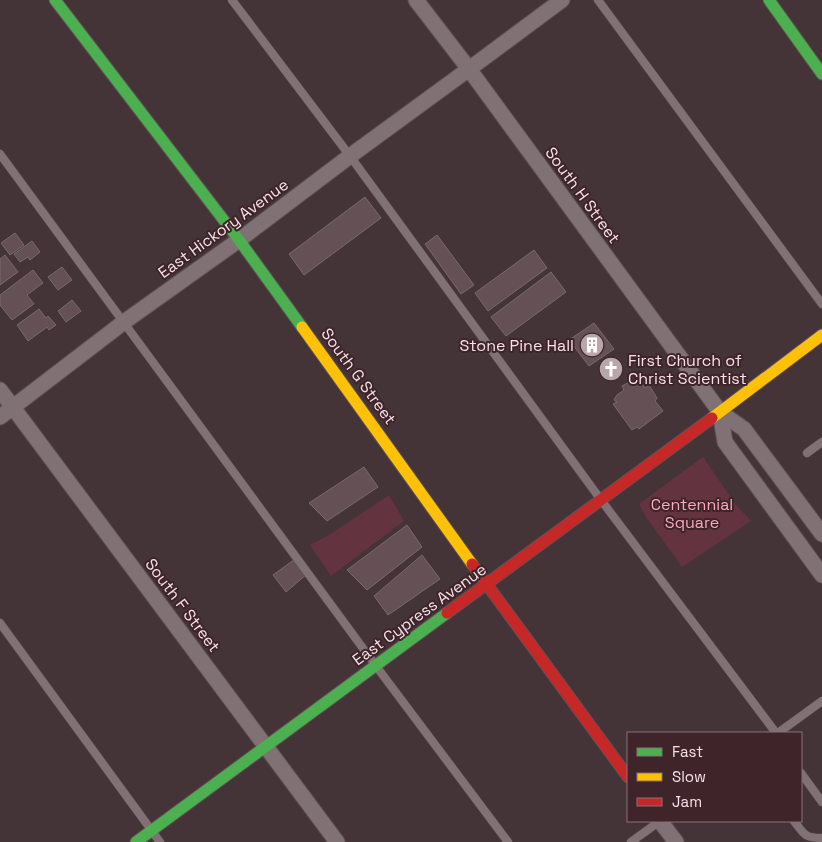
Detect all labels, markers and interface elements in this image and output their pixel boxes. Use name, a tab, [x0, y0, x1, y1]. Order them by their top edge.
street label: South H Street	[541, 143, 625, 248]
street label: East Hickory Avenue	[154, 174, 293, 283]
street label: South G Street	[316, 324, 401, 429]
building icon: Stone Pine Hall	[579, 332, 605, 358]
place label: Stone Pine Hall	[459, 335, 574, 356]
place label: First Church of Christ Scientist	[628, 350, 747, 389]
church icon: First Church of Christ Scientist	[598, 356, 624, 382]
park label: Centennial Square	[651, 494, 733, 533]
street label: South F Street	[140, 554, 225, 657]
street label: East Cypress Avenue	[348, 559, 490, 670]
legend	[627, 732, 802, 822]
text: Fast	[672, 742, 703, 761]
text: Slow	[672, 767, 706, 786]
text: Jam	[672, 792, 702, 811]

